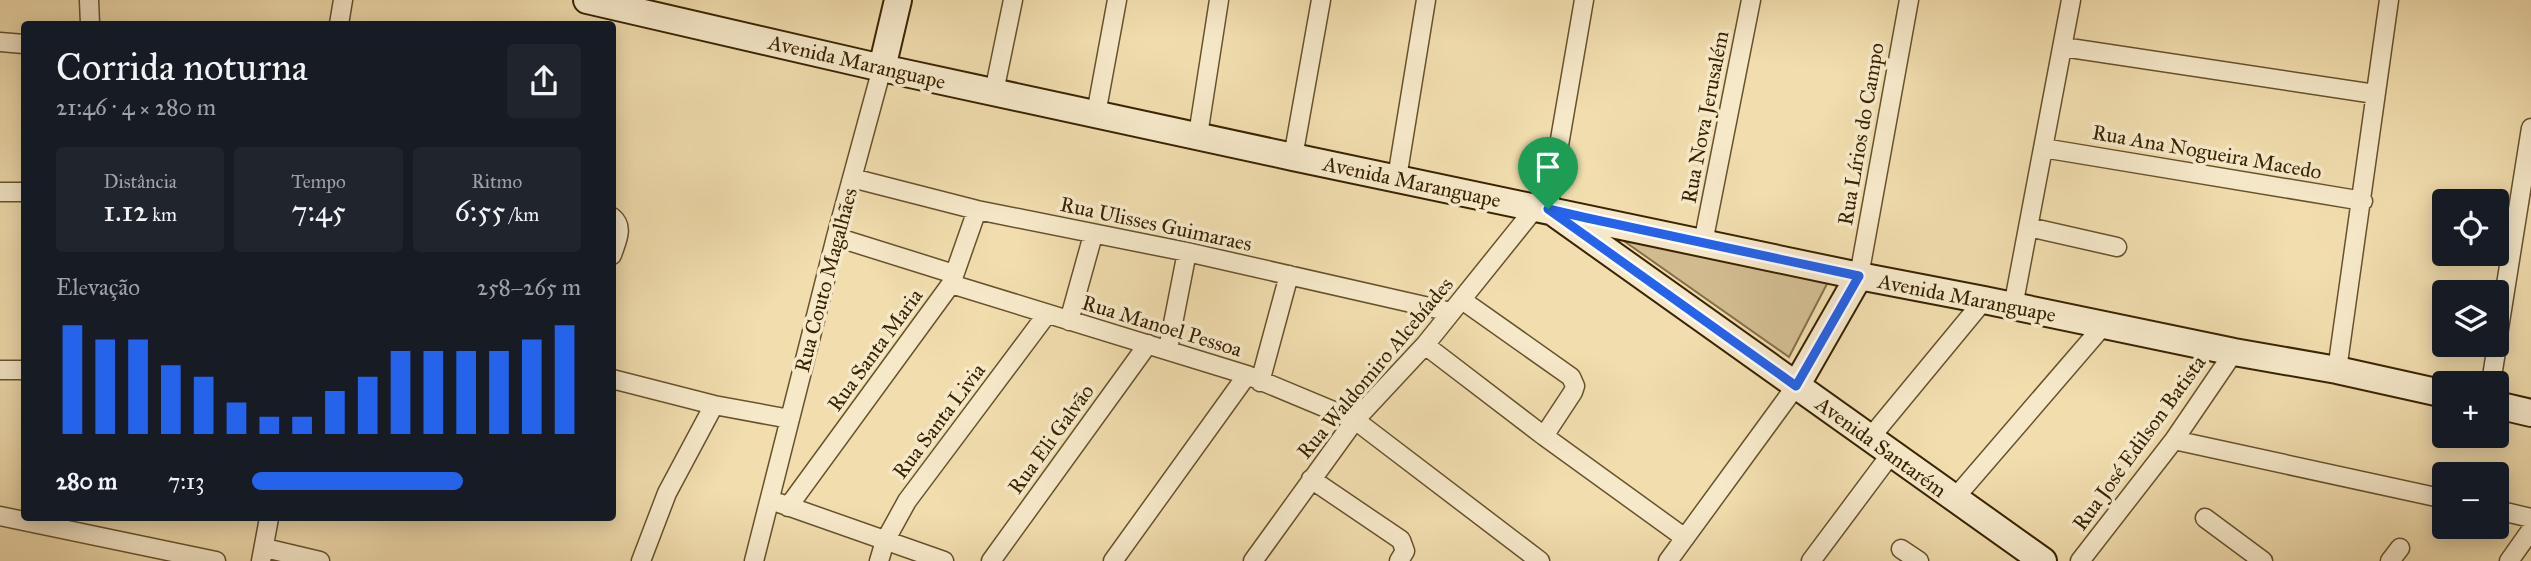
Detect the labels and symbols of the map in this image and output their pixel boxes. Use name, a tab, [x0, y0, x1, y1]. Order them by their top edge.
street label: Rua Nova Jerusalém	[1676, 28, 1735, 205]
street label: Avenida Maranguape	[765, 29, 948, 95]
street label: Rua Lírios do Campo	[1832, 40, 1890, 227]
street label: Rua Ana Nogueira Macedo	[2090, 119, 2324, 185]
pin	[1518, 137, 1578, 209]
street label: Avenida Maranguape	[1320, 150, 1503, 214]
street label: Rua Couto Magalhães	[789, 185, 863, 375]
street label: Rua Ulisses Guimaraes	[1058, 191, 1254, 257]
street label: Avenida Maranguape	[1875, 268, 2058, 328]
street label: Rua Waldomiro Alcebíades	[1291, 272, 1459, 464]
street label: Rua Santa Maria	[822, 284, 928, 416]
street label: Rua Manoel Pessoa	[1079, 289, 1245, 363]
street label: Rua José Edilson Batista	[2067, 350, 2211, 536]
street label: Rua Santa Livia	[887, 358, 991, 484]
street label: Rua Eli Galvão	[1002, 379, 1100, 499]
street label: Avenida Santarém	[1810, 390, 1952, 503]

